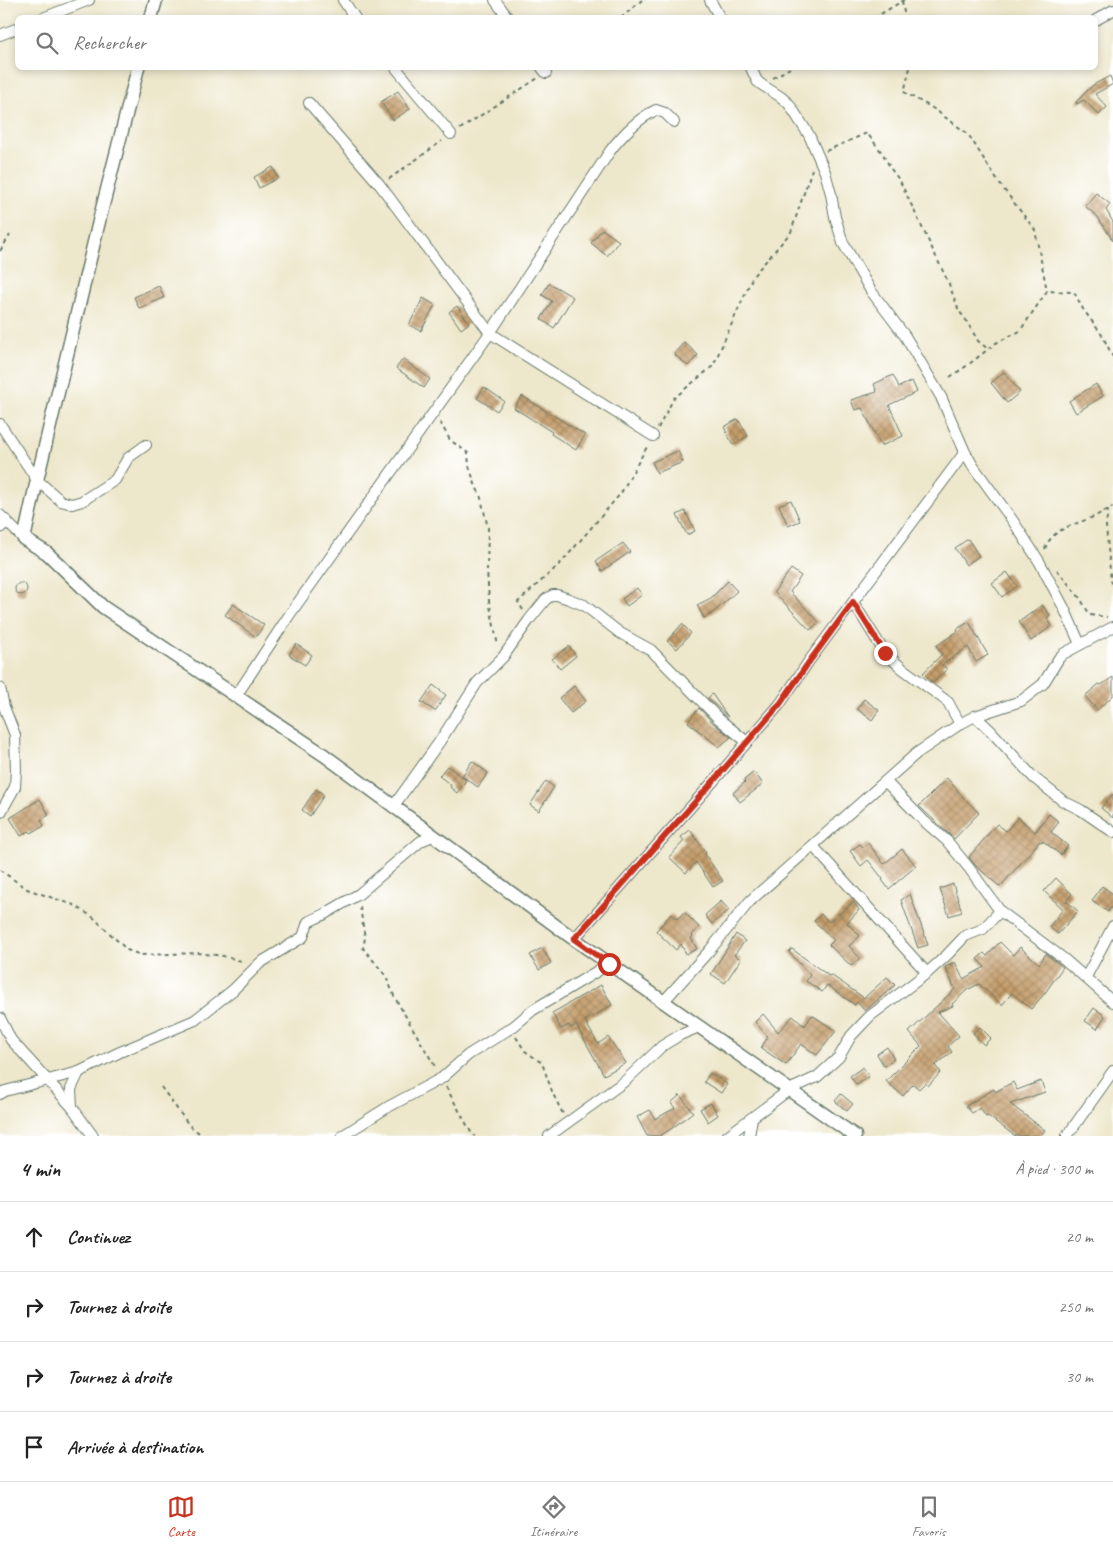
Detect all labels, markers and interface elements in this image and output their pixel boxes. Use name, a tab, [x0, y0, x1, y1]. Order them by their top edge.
search box	[15, 15, 1098, 70]
icon: search	[33, 29, 61, 57]
text: Rechercher	[73, 31, 146, 55]
route end	[874, 642, 897, 665]
route start	[598, 953, 621, 976]
text: 4 min	[20, 1156, 60, 1182]
text: À pied · 300 m	[1015, 1159, 1093, 1179]
icon: ahead	[20, 1223, 48, 1251]
text: Continuez	[67, 1225, 130, 1249]
text: 20 m	[1066, 1227, 1093, 1247]
icon: right	[20, 1293, 48, 1321]
text: Tournez à droite	[67, 1295, 171, 1319]
text: 250 m	[1059, 1297, 1093, 1317]
icon: right	[20, 1363, 48, 1391]
text: Tournez à droite	[67, 1365, 171, 1389]
text: 30 m	[1066, 1367, 1093, 1387]
icon: arrive	[20, 1433, 48, 1461]
text: Arrivée à destination	[67, 1435, 203, 1459]
tab: Carte	[167, 1493, 195, 1540]
tab: Itinéraire	[530, 1493, 577, 1540]
tab: Favoris	[912, 1493, 946, 1540]

